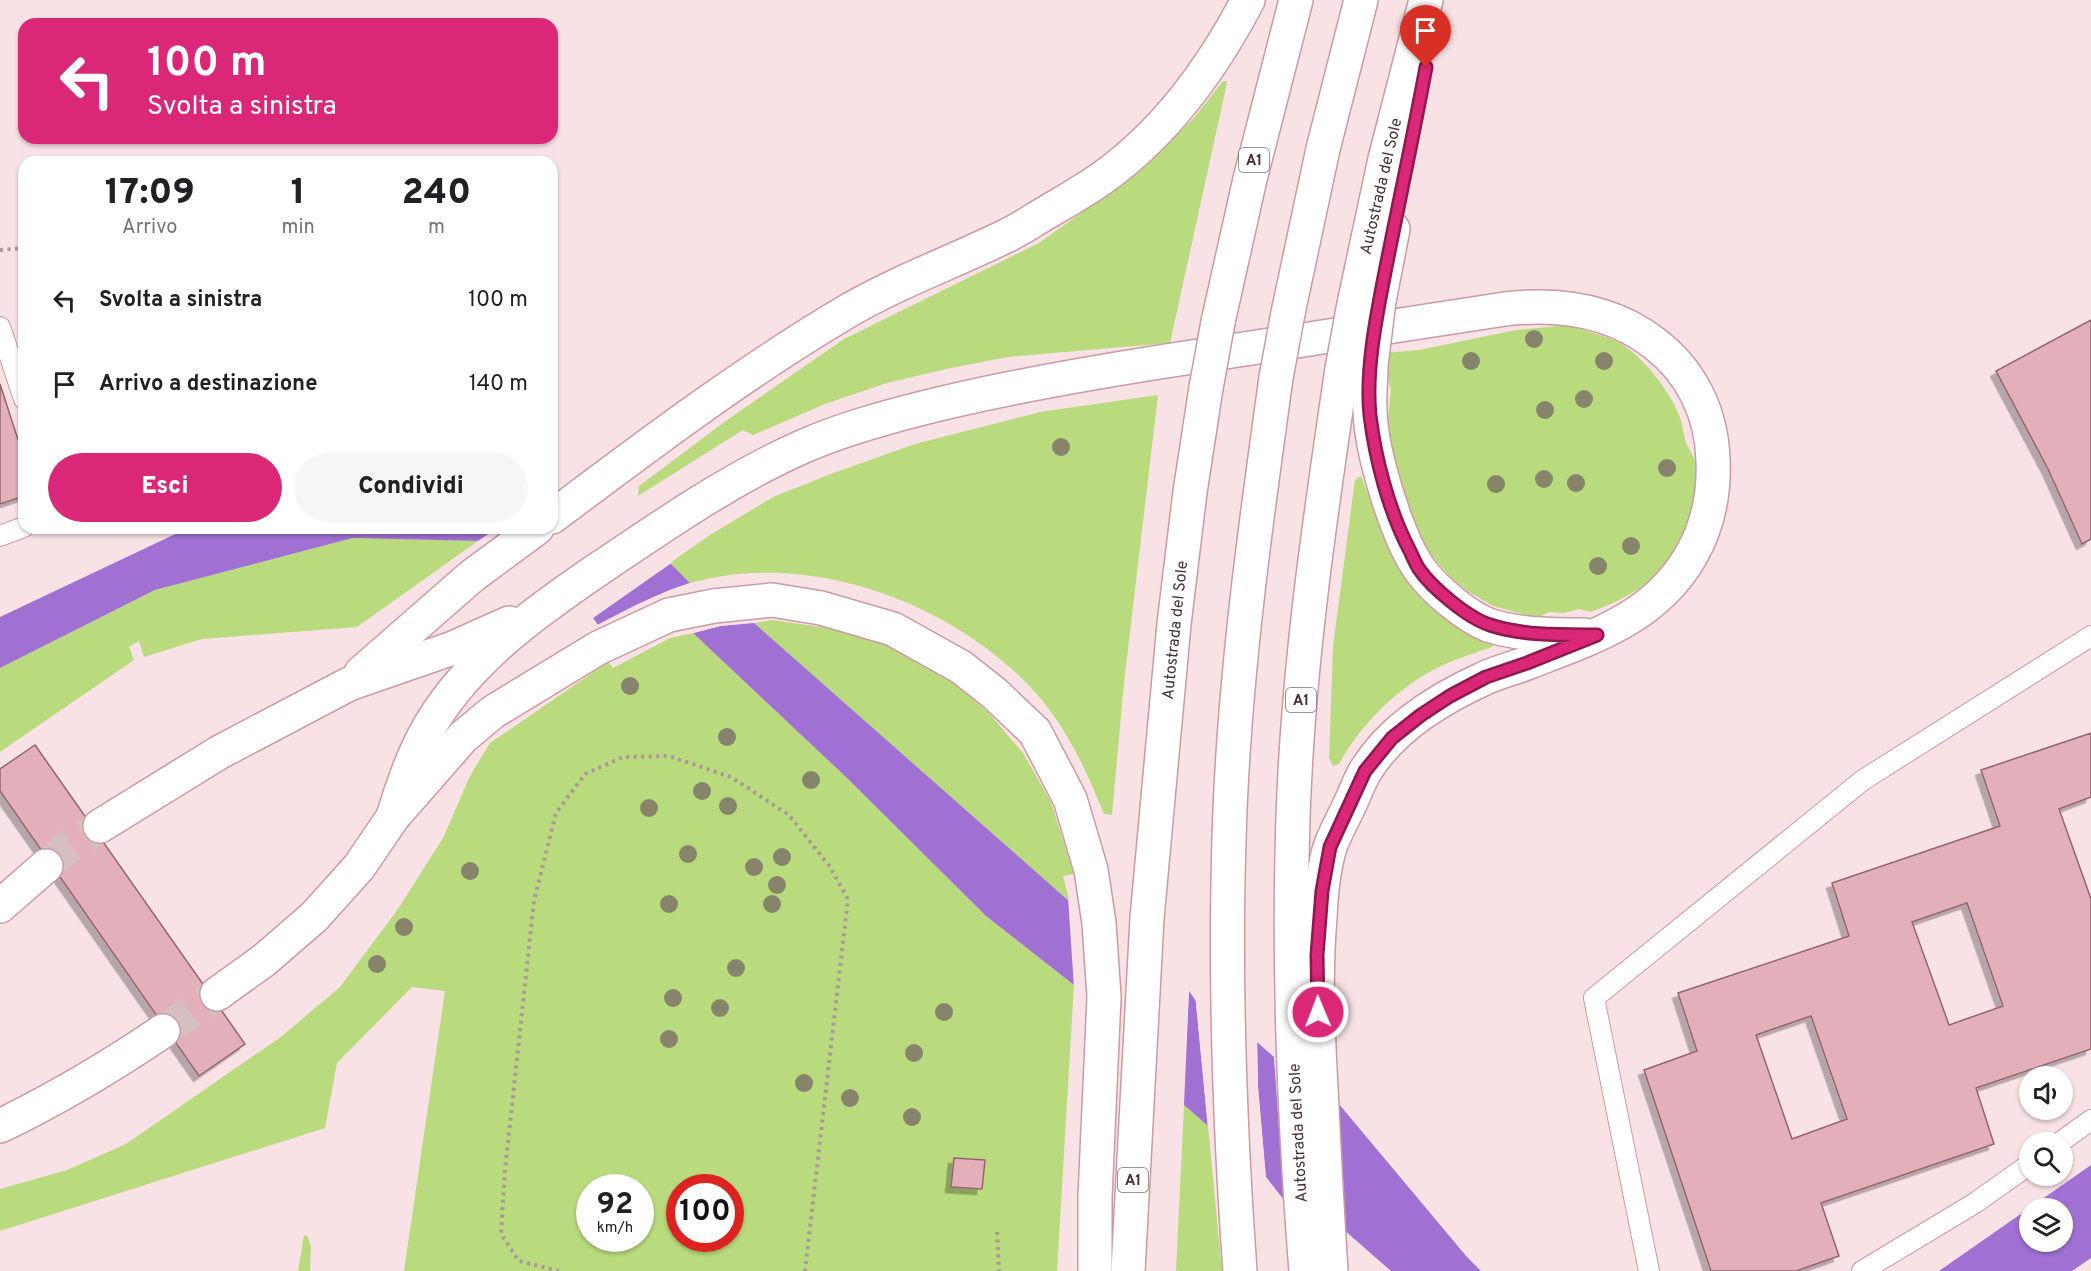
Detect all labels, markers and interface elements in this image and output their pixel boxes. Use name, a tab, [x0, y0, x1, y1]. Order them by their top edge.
pin	[1400, 5, 1451, 67]
icon: arrive	[1409, 14, 1442, 47]
text: 100 m	[147, 38, 266, 91]
icon: left	[48, 42, 126, 120]
text: Svolta a sinistra	[147, 90, 337, 124]
street label: Autostrada del Sole	[1357, 116, 1407, 257]
road number: A1	[1239, 148, 1269, 172]
text: 17:09	[105, 171, 195, 217]
text: 1	[291, 171, 306, 217]
text: 240	[402, 171, 471, 217]
text: Arrivo	[122, 215, 177, 241]
text: min	[282, 215, 315, 241]
text: m	[428, 215, 445, 241]
icon: left	[48, 284, 81, 317]
text: Svolta a sinistra	[99, 287, 262, 314]
text: 100 m	[468, 287, 528, 314]
icon: arrive	[48, 368, 81, 401]
text: Arrivo a destinazione	[99, 371, 317, 398]
text: 140 m	[469, 371, 528, 398]
button: Esci	[48, 453, 282, 522]
button: Condividi	[294, 453, 528, 522]
street label: Autostrada del Sole	[1159, 560, 1193, 701]
road number: A1	[1286, 688, 1316, 712]
position arrow	[1286, 980, 1350, 1044]
street label: Autostrada del Sole	[1285, 1063, 1313, 1203]
map controls	[2019, 1066, 2073, 1252]
button: sound	[2019, 1066, 2073, 1120]
button: search	[2019, 1132, 2073, 1186]
road number: A1	[1118, 1168, 1148, 1192]
speed limit sign: 100	[666, 1174, 744, 1252]
text: 92	[597, 1187, 633, 1224]
button: layers	[2019, 1198, 2073, 1252]
text: km/h	[597, 1219, 633, 1238]

